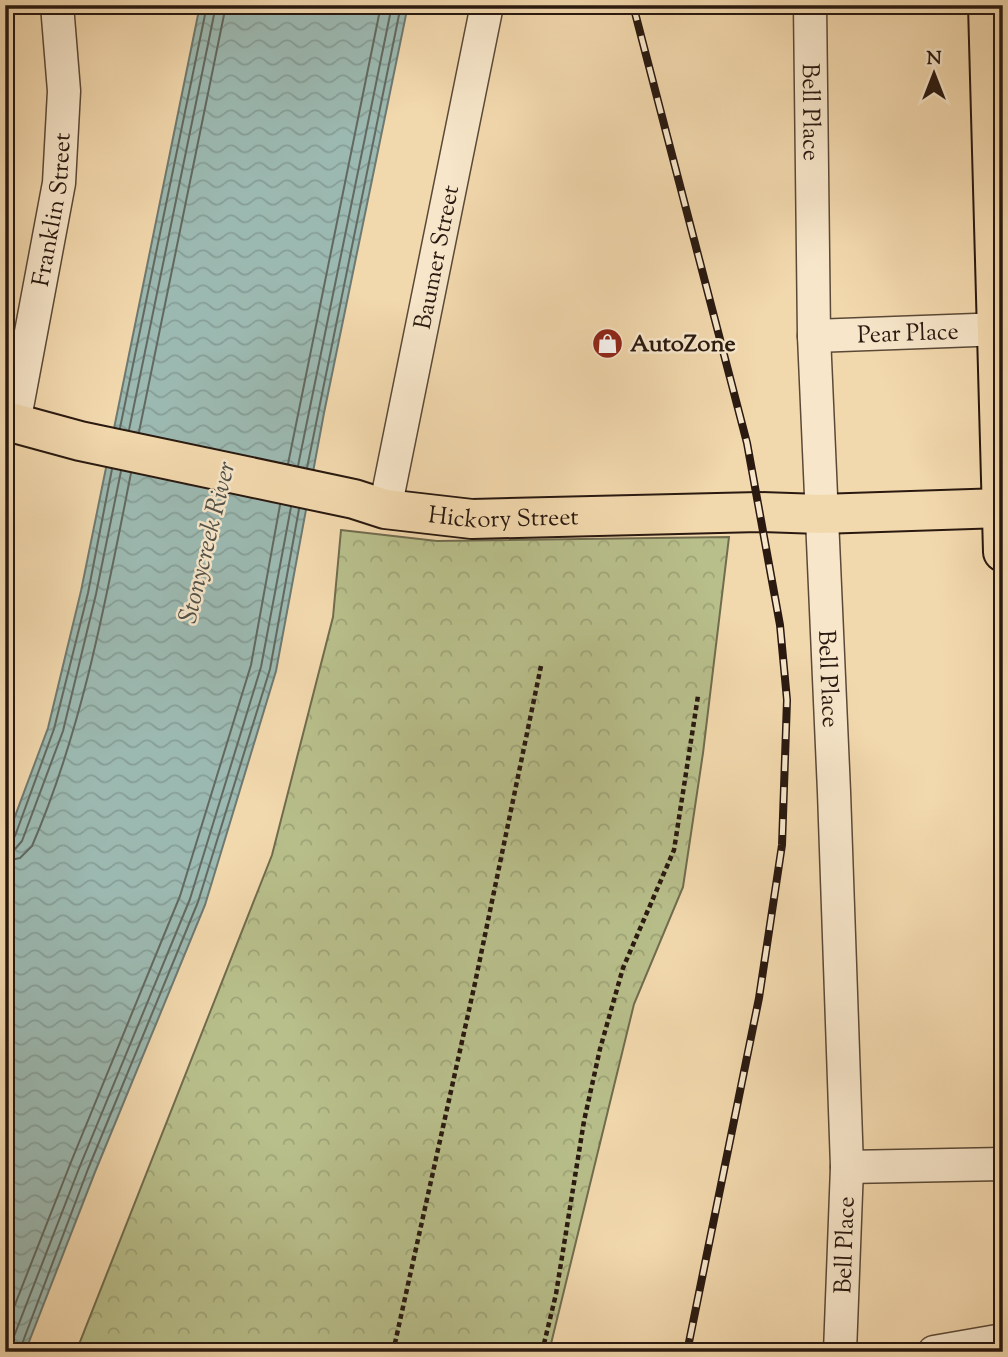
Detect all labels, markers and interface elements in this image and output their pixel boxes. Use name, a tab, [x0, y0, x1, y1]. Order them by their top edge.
north arrow	[900, 38, 970, 108]
text: N	[926, 46, 942, 73]
street label: Bell Place	[792, 63, 827, 161]
street label: Franklin Street	[25, 132, 81, 289]
street label: Baumer Street	[407, 182, 469, 333]
street label: Pear Place	[857, 316, 959, 353]
shop icon: AutoZone	[590, 326, 624, 360]
place label: AutoZone	[630, 328, 736, 362]
water label: Stonycreek River	[170, 458, 246, 627]
street label: Hickory Street	[426, 499, 579, 539]
street label: Bell Place	[808, 629, 846, 728]
street label: Bell Place	[827, 1196, 865, 1294]

